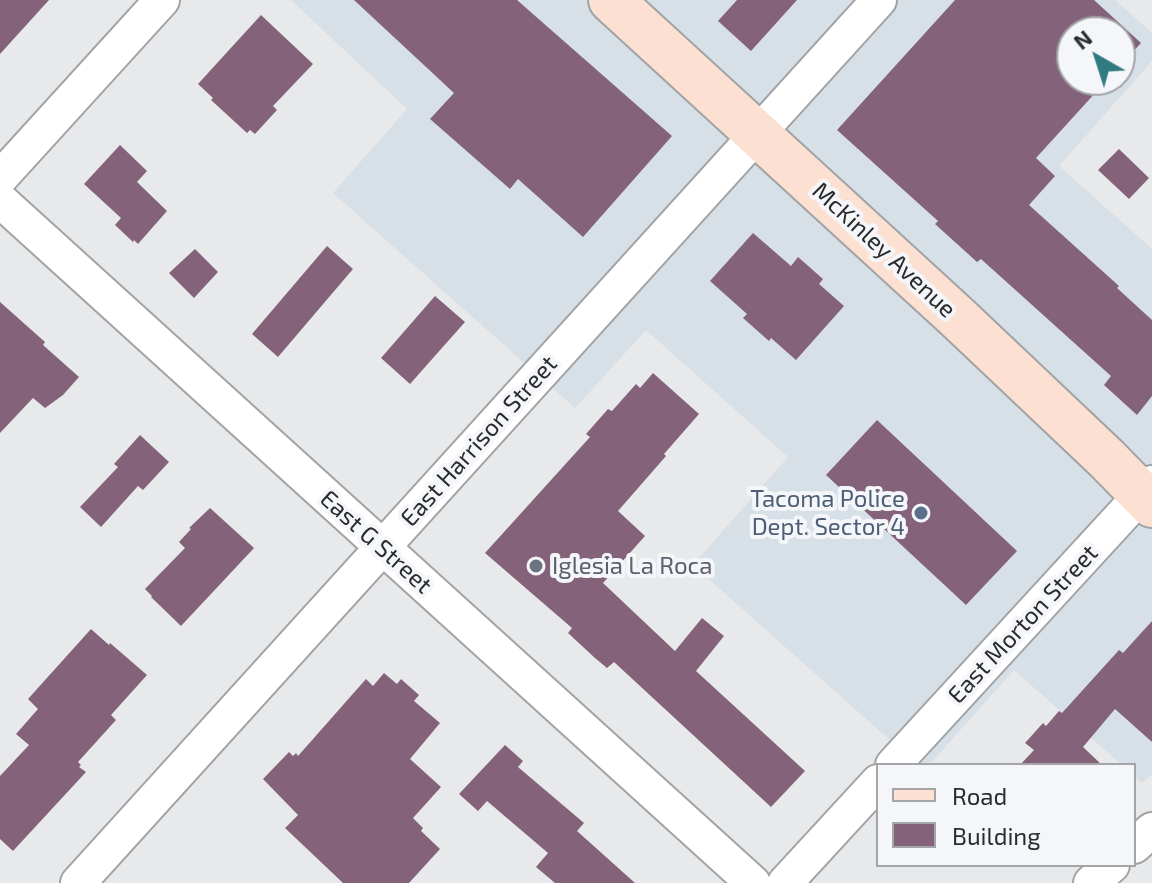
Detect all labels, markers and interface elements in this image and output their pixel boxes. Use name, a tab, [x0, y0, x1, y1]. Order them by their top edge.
north arrow	[1056, 16, 1136, 96]
text: N	[1068, 24, 1097, 54]
street label: McKinley Avenue	[806, 176, 962, 324]
street label: East Harrison Street	[395, 350, 563, 532]
street label: East G Street	[314, 484, 438, 600]
place label: Tacoma Police Dept. Sector 4	[750, 485, 905, 541]
marker: Tacoma Police Dept. Sector 4	[912, 504, 930, 522]
street label: East Morton Street	[942, 539, 1104, 709]
place label: Iglesia La Roca	[552, 552, 712, 580]
marker: Iglesia La Roca	[527, 557, 545, 575]
legend	[876, 763, 1136, 867]
text: Road	[952, 781, 1007, 810]
text: Building	[952, 821, 1041, 850]

